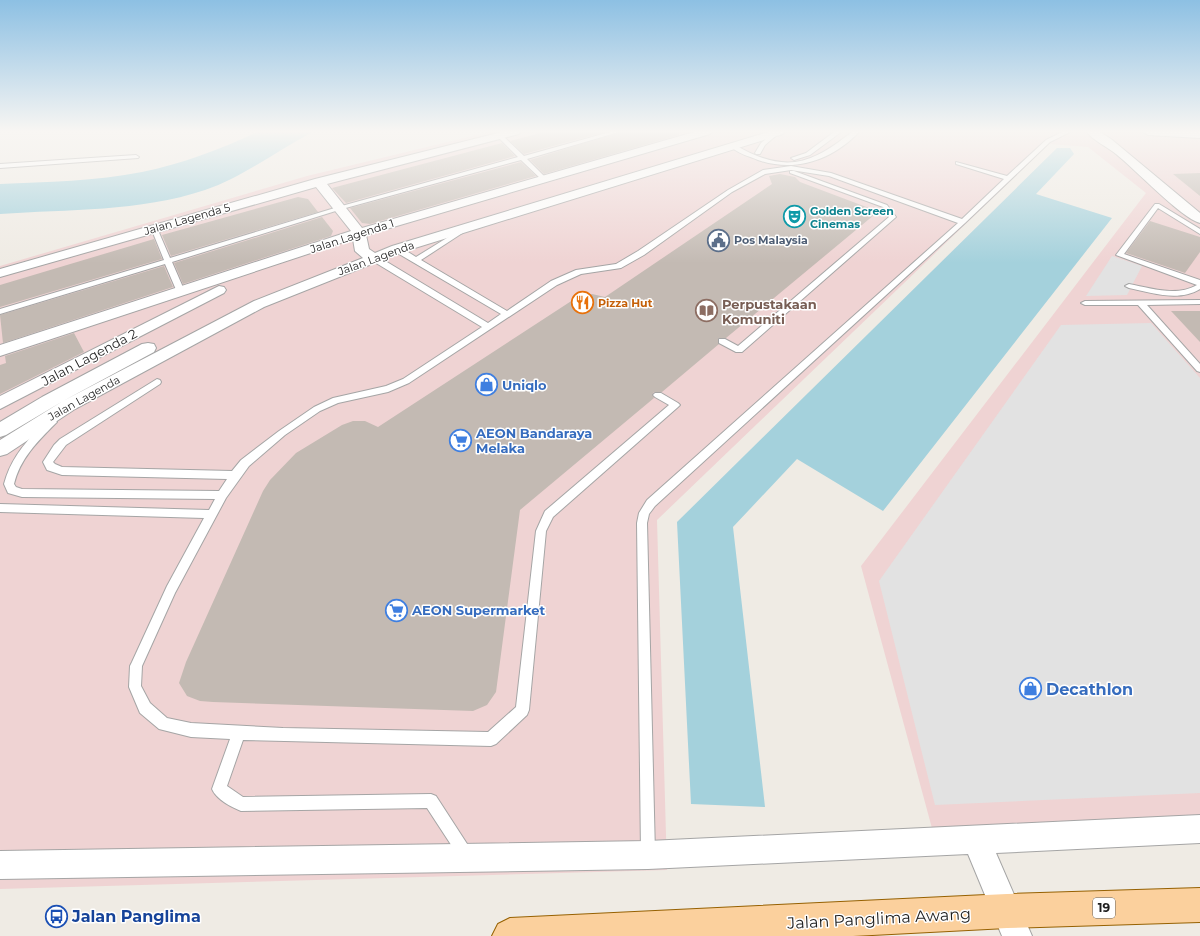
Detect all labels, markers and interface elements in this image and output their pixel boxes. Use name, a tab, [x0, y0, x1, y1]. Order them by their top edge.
street label: Jalan Lagenda 5	[141, 200, 232, 238]
theatre icon: Golden Screen Cinemas	[781, 204, 807, 230]
place label: Golden Screen Cinemas	[810, 204, 894, 231]
street label: Jalan Lagenda 1	[307, 216, 396, 256]
public building icon: Pos Malaysia	[706, 227, 732, 253]
place label: Pos Malaysia	[734, 233, 808, 247]
street label: Jalan Lagenda	[335, 238, 416, 279]
restaurant icon: Pizza Hut	[570, 290, 596, 316]
place label: Pizza Hut	[598, 296, 653, 310]
place label: Perpustakaan Komuniti	[722, 296, 817, 327]
library icon: Perpustakaan Komuniti	[693, 298, 719, 324]
street label: Jalan Lagenda 2	[38, 325, 139, 389]
street label: Jalan Lagenda	[45, 372, 123, 424]
shop icon: Uniqlo	[473, 372, 499, 398]
place label: Uniqlo	[502, 377, 547, 393]
place label: AEON Bandaraya Melaka	[475, 425, 592, 456]
supermarket icon: AEON Bandaraya Melaka	[448, 427, 474, 453]
supermarket icon: AEON Supermarket	[383, 597, 409, 623]
place label: AEON Supermarket	[411, 602, 545, 618]
shop icon: Decathlon	[1017, 676, 1043, 702]
place label: Decathlon	[1046, 680, 1133, 699]
road number: 19	[1093, 898, 1115, 918]
bus stop icon: Jalan Panglima	[43, 903, 69, 929]
street label: Jalan Panglima Awang	[786, 904, 971, 933]
place label: Jalan Panglima	[71, 907, 201, 926]

